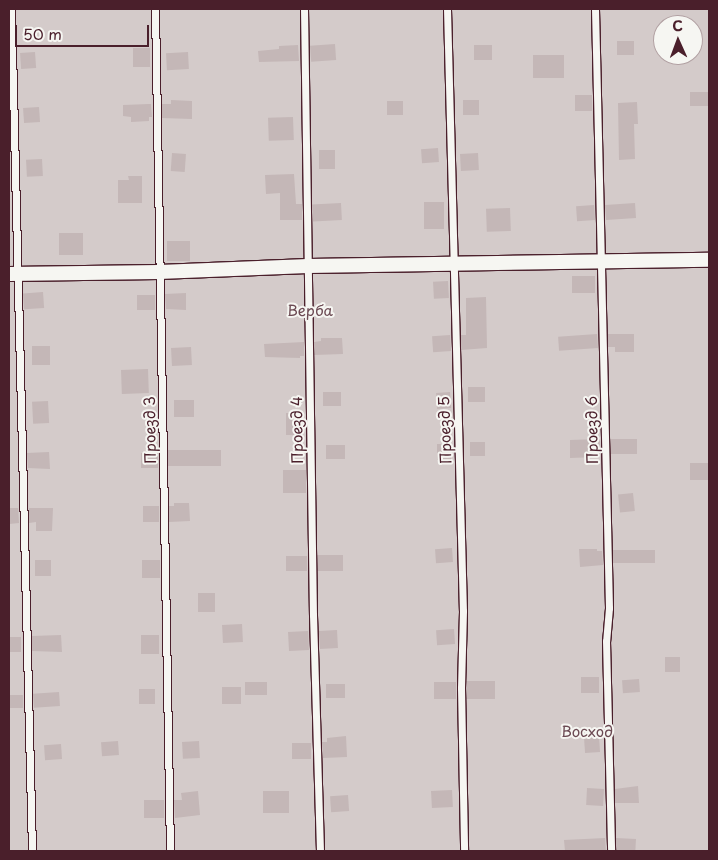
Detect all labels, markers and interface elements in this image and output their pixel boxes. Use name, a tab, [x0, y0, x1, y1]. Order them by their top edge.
scale bar	[18, 15, 151, 47]
north arrow	[653, 15, 703, 65]
text: С	[672, 15, 683, 36]
text: 50 m	[23, 22, 62, 45]
park label: Верба	[287, 301, 333, 319]
street label: Проезд 3	[139, 396, 159, 464]
street label: Проезд 4	[286, 396, 306, 464]
street label: Проезд 5	[434, 396, 454, 464]
street label: Проезд 6	[581, 396, 601, 464]
park label: Восход	[561, 722, 613, 740]

